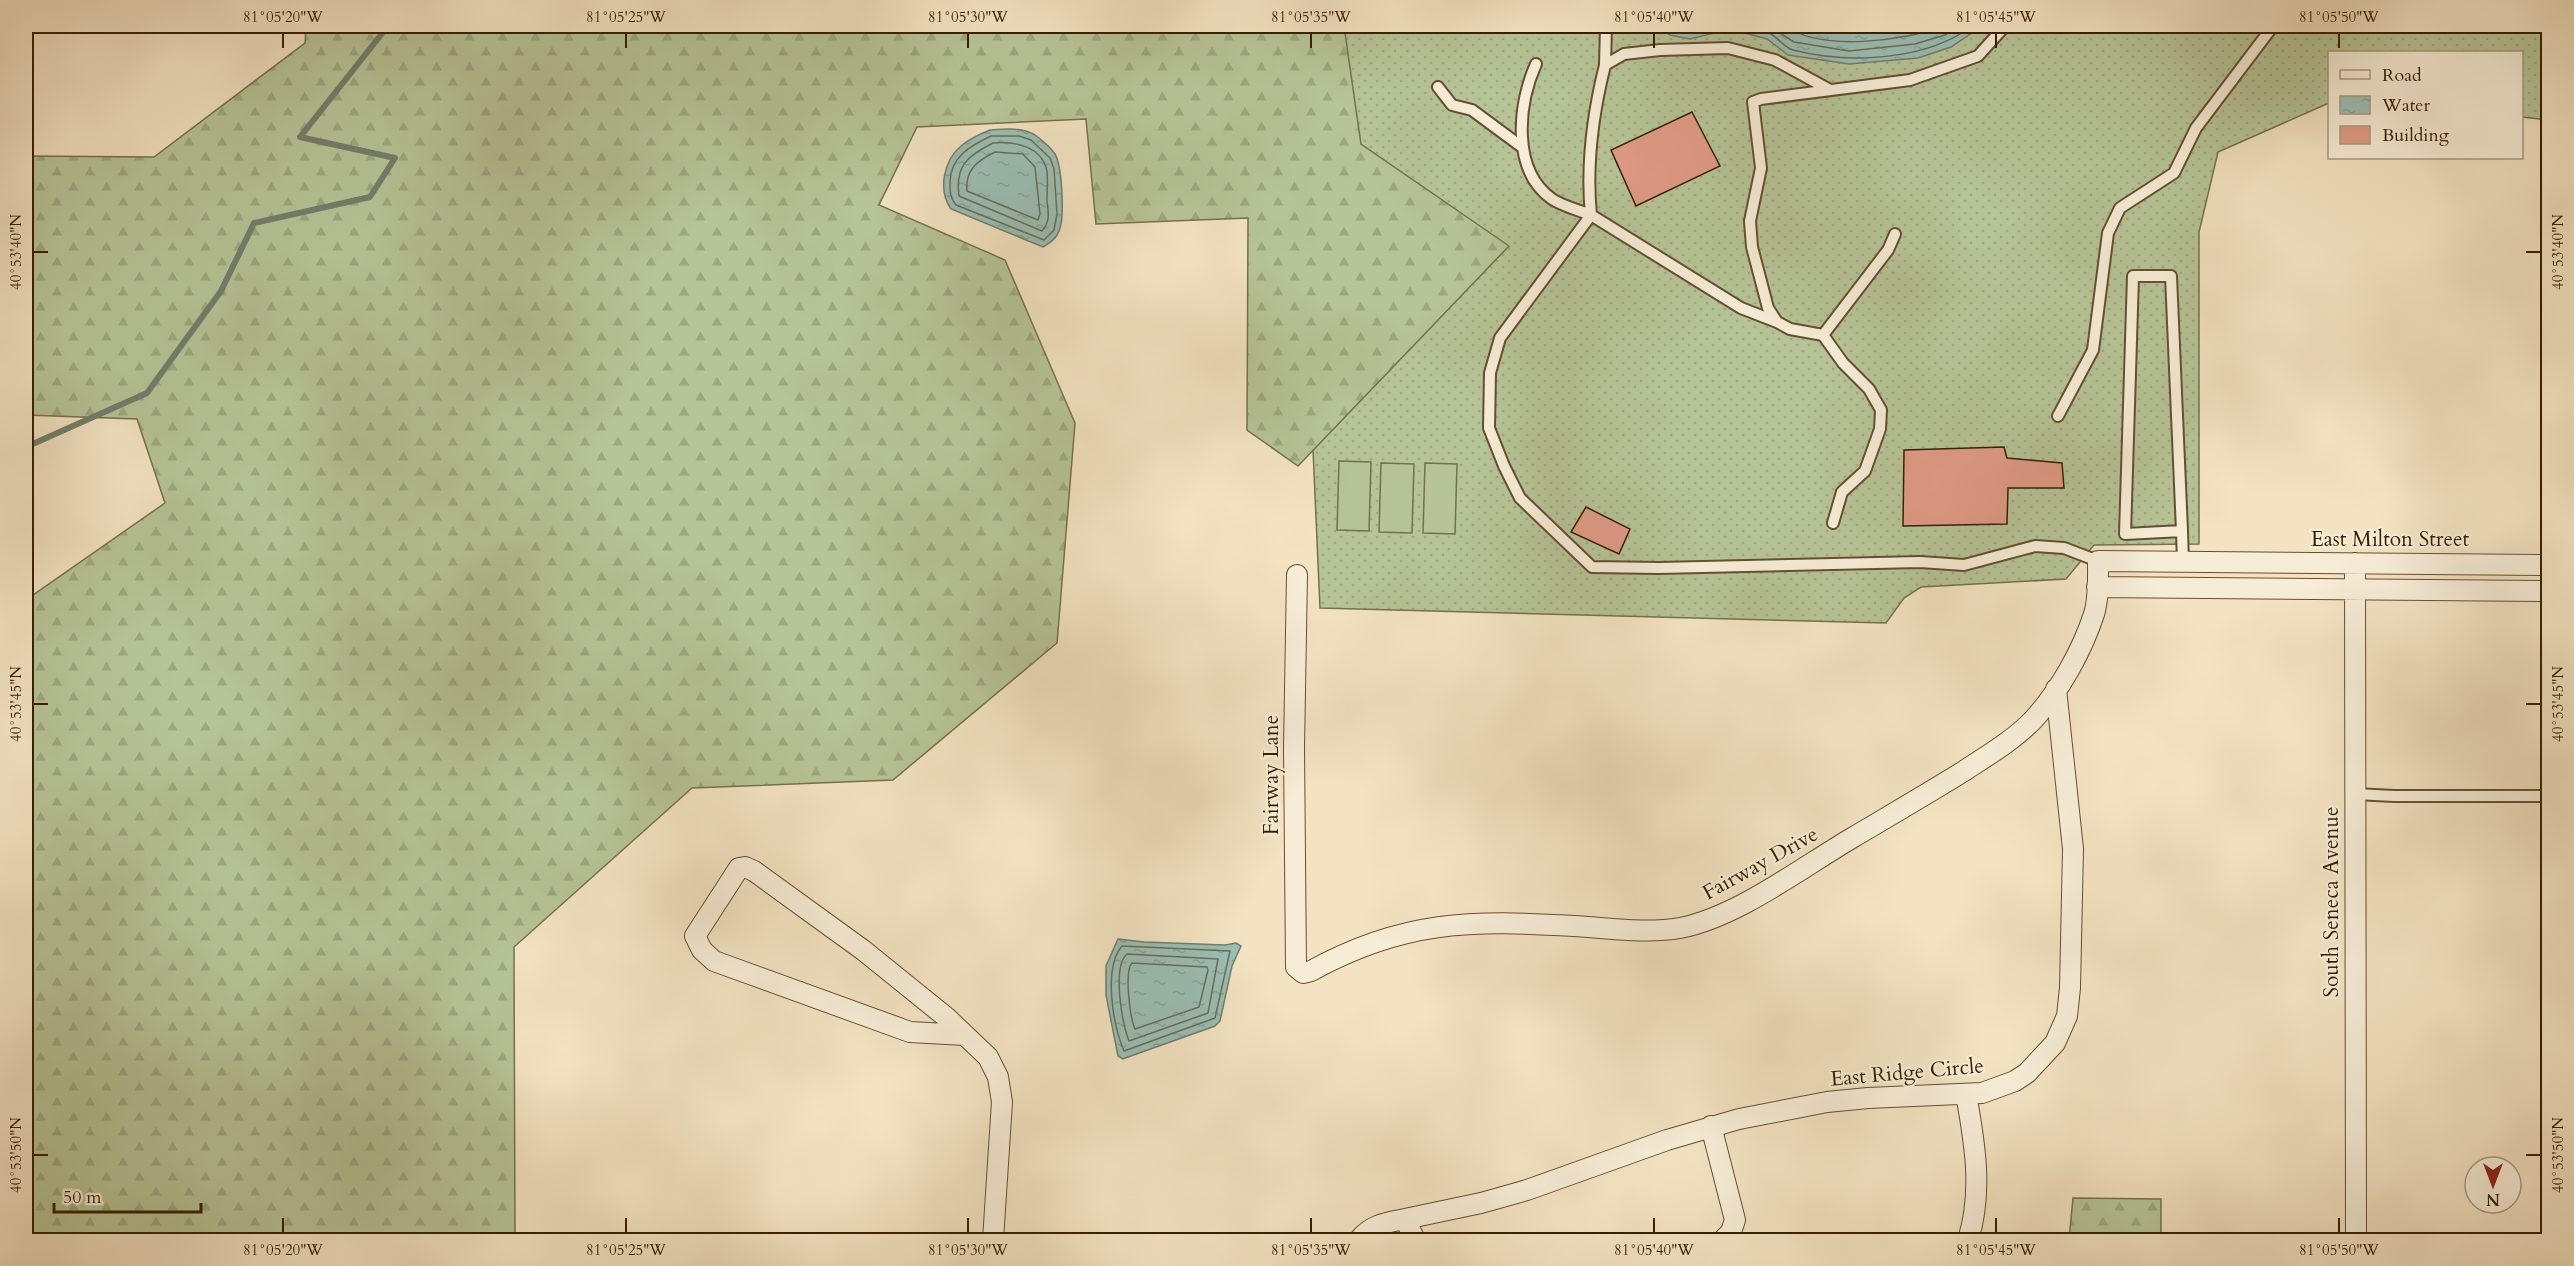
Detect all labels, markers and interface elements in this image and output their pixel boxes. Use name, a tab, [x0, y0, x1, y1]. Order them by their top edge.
text: 81°05'20"W	[243, 7, 323, 27]
text: 81°05'25"W	[586, 7, 666, 27]
text: 81°05'30"W	[928, 7, 1008, 27]
text: 81°05'35"W	[1271, 7, 1351, 27]
text: 81°05'40"W	[1614, 7, 1694, 27]
text: 81°05'45"W	[1956, 7, 2036, 27]
text: 81°05'50"W	[2299, 7, 2379, 27]
legend	[2328, 51, 2523, 159]
text: Road	[2382, 63, 2422, 88]
text: Water	[2381, 93, 2431, 118]
text: Building	[2382, 123, 2450, 148]
text: 40°53'40"N	[6, 214, 26, 290]
text: 40°53'40"N	[2548, 214, 2568, 290]
street label: East Milton Street	[2311, 525, 2470, 554]
text: 40°53'45"N	[6, 666, 26, 742]
text: 40°53'45"N	[2548, 666, 2568, 742]
street label: Fairway Lane	[1257, 715, 1286, 835]
street label: South Seneca Avenue	[2317, 806, 2346, 998]
street label: Fairway Drive	[1697, 820, 1823, 907]
street label: East Ridge Circle	[1829, 1051, 1985, 1094]
text: 40°53'50"N	[6, 1117, 26, 1193]
text: 40°53'50"N	[2548, 1117, 2568, 1193]
north arrow	[2463, 1155, 2523, 1215]
scale bar	[54, 1176, 201, 1214]
text: 50 m	[63, 1185, 102, 1210]
text: N	[2486, 1188, 2500, 1210]
text: 81°05'20"W	[243, 1240, 323, 1260]
text: 81°05'25"W	[586, 1240, 666, 1260]
text: 81°05'30"W	[928, 1240, 1008, 1260]
text: 81°05'35"W	[1271, 1240, 1351, 1260]
text: 81°05'40"W	[1614, 1240, 1694, 1260]
text: 81°05'45"W	[1956, 1240, 2036, 1260]
text: 81°05'50"W	[2299, 1240, 2379, 1260]

